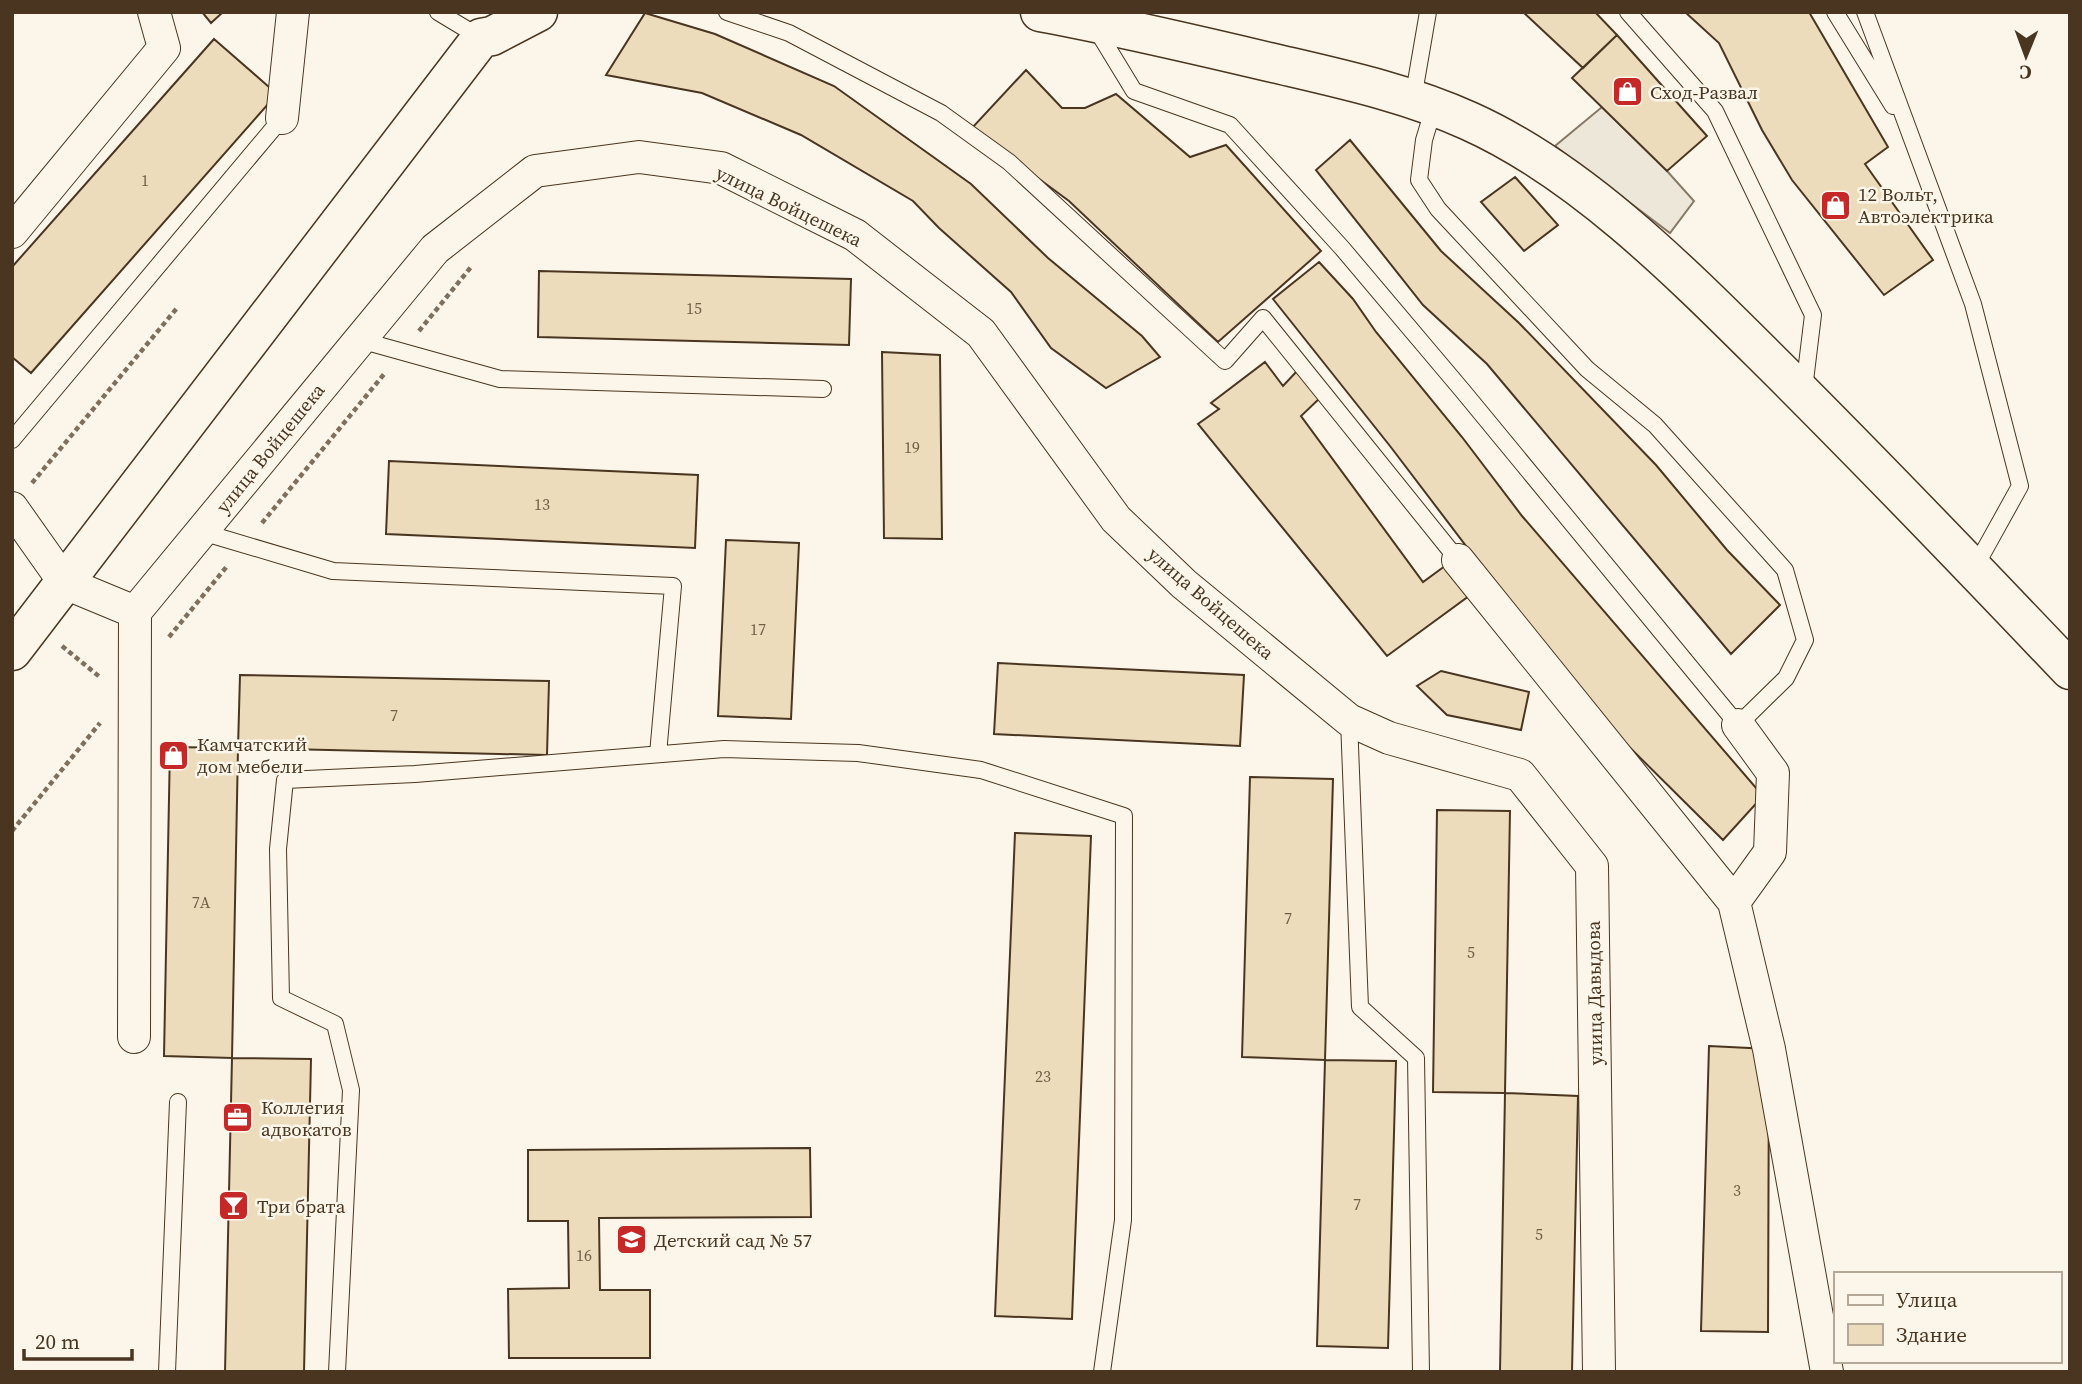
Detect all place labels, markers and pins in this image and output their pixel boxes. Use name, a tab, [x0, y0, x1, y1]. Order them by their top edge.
shop icon: Сход-Развал	[1610, 75, 1644, 109]
place label: Сход-Развал	[1650, 79, 1758, 105]
place label: 12 Вольт, Автоэлектрика	[1858, 181, 1994, 229]
shop icon: 12 Вольт, Автоэлектрика	[1818, 188, 1852, 222]
place label: Камчатский дом мебели	[197, 731, 307, 779]
shop icon: Камчатский дом мебели	[157, 738, 191, 772]
place label: Коллегия адвокатов	[261, 1094, 352, 1142]
office icon: Коллегия адвокатов	[221, 1101, 255, 1135]
bar icon: Три брата	[217, 1189, 251, 1223]
place label: Три брата	[257, 1193, 346, 1219]
school or university icon: Детский сад № 57	[614, 1223, 648, 1257]
place label: Детский сад № 57	[654, 1227, 812, 1253]

